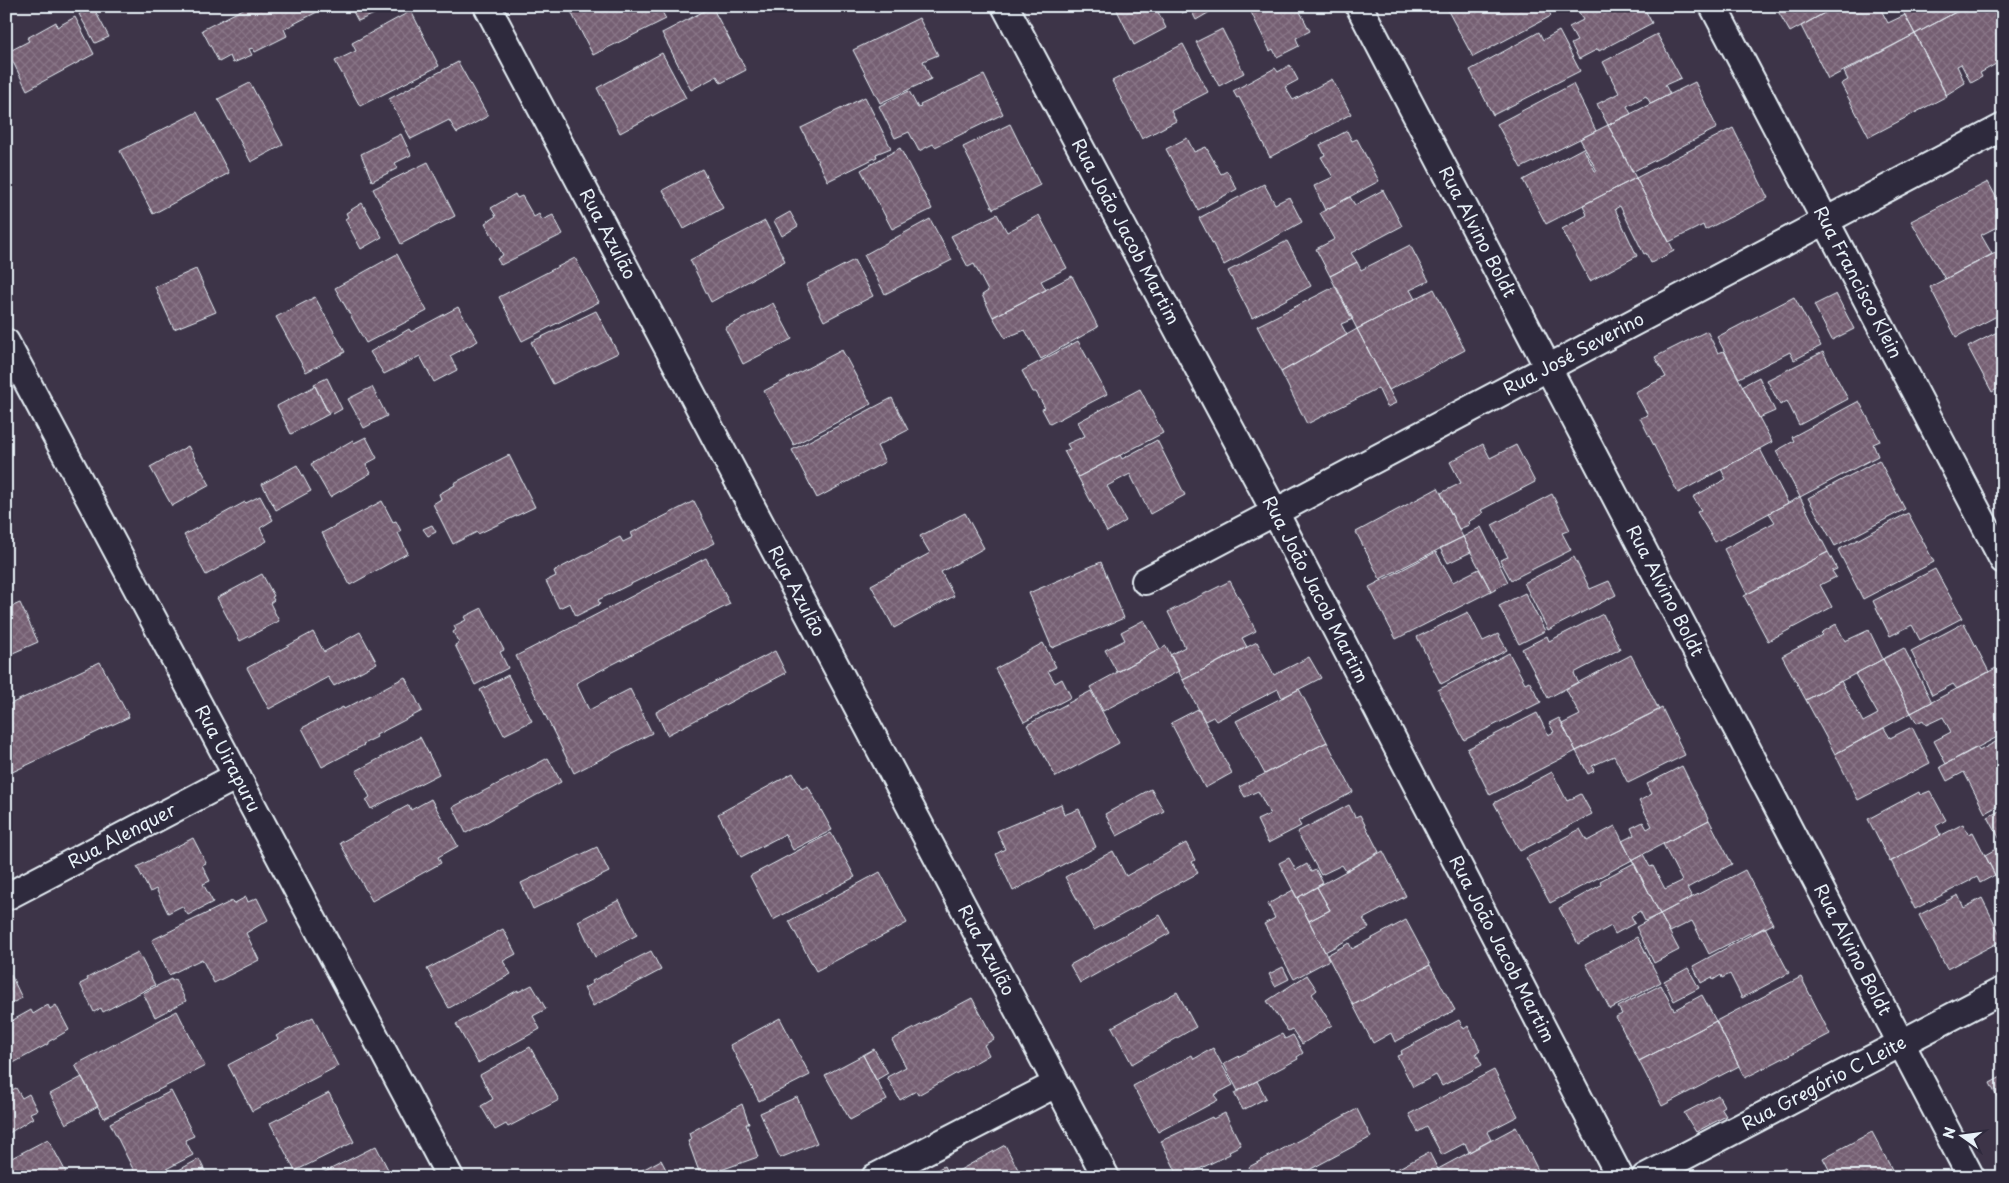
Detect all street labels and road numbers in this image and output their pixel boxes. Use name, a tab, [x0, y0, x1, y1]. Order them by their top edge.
street label: Rua João Jacob Martim	[1066, 133, 1188, 329]
street label: Rua Alvino Boldt	[1433, 161, 1524, 302]
street label: Rua Azulão	[574, 183, 644, 284]
street label: Rua Francisco Klein	[1808, 201, 1910, 363]
street label: Rua José Severino	[1498, 304, 1648, 401]
street label: Rua João Jacob Martim	[1257, 491, 1376, 687]
street label: Rua Alvino Boldt	[1620, 520, 1712, 661]
street label: Rua Azulão	[763, 540, 833, 641]
street label: Rua Uirapuru	[189, 700, 269, 817]
street label: Rua Alenquer	[62, 795, 181, 874]
street label: Rua João Jacob Martim	[1443, 850, 1563, 1047]
street label: Rua Alvino Boldt	[1808, 879, 1899, 1020]
street label: Rua Azulão	[952, 899, 1023, 1000]
street label: Rua Gregório C Leite	[1736, 1028, 1910, 1136]

